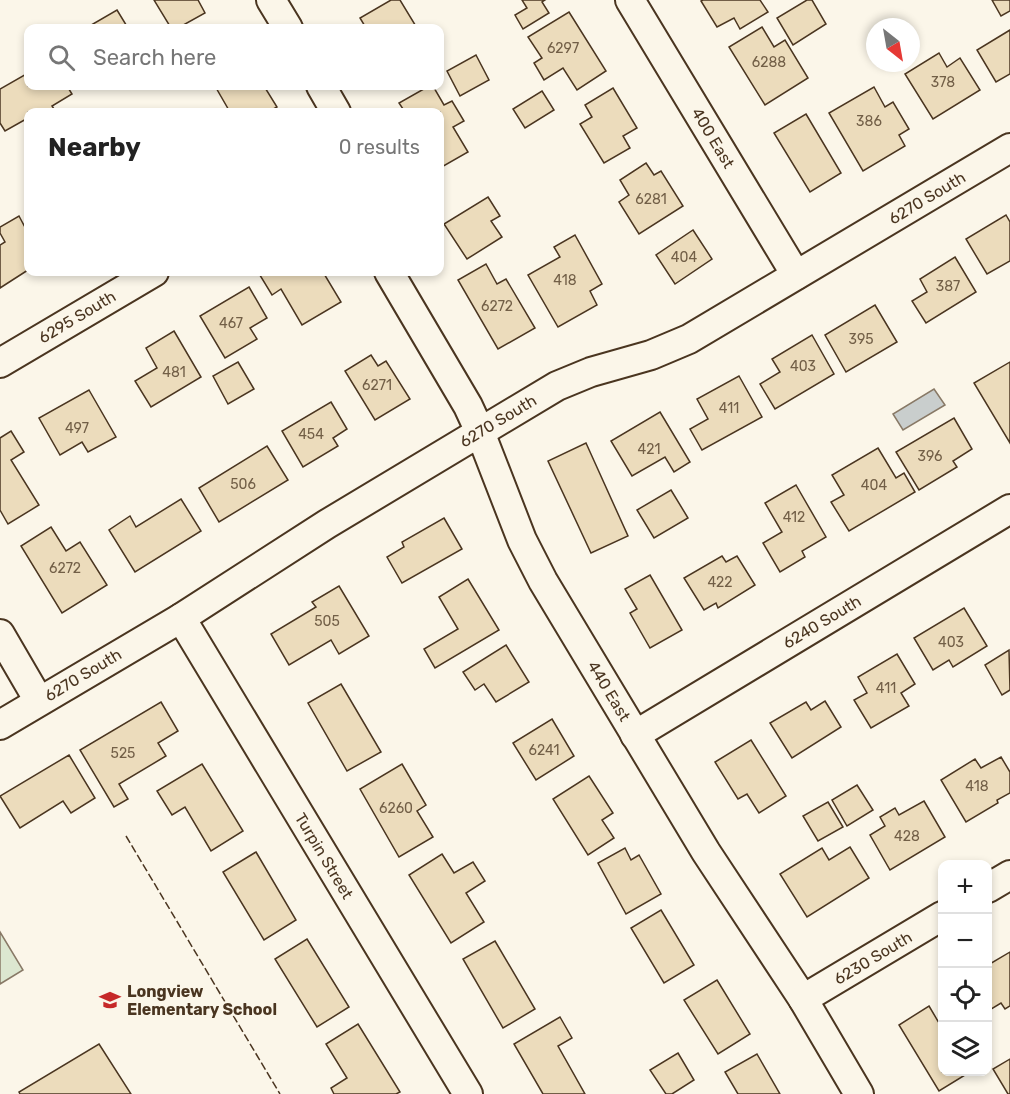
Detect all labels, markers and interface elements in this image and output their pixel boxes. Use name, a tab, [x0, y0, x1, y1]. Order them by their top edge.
north arrow	[866, 18, 920, 72]
search box	[24, 24, 444, 90]
house number: 6297	[547, 40, 579, 57]
icon: search	[45, 41, 78, 74]
text: Search here	[93, 44, 216, 71]
house number: 6288	[752, 54, 786, 71]
house number: 378	[931, 74, 955, 91]
street label: 400 East	[688, 104, 738, 172]
house number: 386	[856, 113, 882, 130]
text: Nearby	[48, 132, 141, 163]
text: 0 results	[339, 135, 420, 159]
street label: 6270 South	[885, 168, 969, 228]
house number: 6281	[635, 191, 667, 208]
house number: 404	[671, 249, 697, 266]
house number: 418	[553, 272, 577, 289]
house number: 387	[936, 278, 960, 295]
street label: 6295 South	[35, 287, 119, 347]
house number: 6272	[481, 298, 513, 315]
house number: 467	[219, 315, 243, 332]
house number: 395	[848, 331, 874, 348]
house number: 403	[790, 358, 816, 375]
house number: 481	[162, 364, 186, 381]
house number: 6271	[362, 377, 392, 394]
street label: 6270 South	[456, 391, 540, 451]
house number: 411	[719, 400, 739, 417]
house number: 497	[65, 420, 89, 437]
house number: 454	[298, 426, 324, 443]
house number: 421	[638, 441, 660, 458]
house number: 396	[917, 448, 943, 465]
house number: 506	[230, 476, 256, 493]
house number: 404	[861, 477, 887, 494]
house number: 412	[783, 509, 805, 526]
house number: 6272	[49, 560, 81, 577]
house number: 422	[707, 574, 733, 591]
street label: 6240 South	[780, 591, 864, 653]
house number: 505	[314, 613, 340, 630]
house number: 403	[938, 634, 964, 651]
street label: 6270 South	[41, 645, 125, 705]
street label: 440 East	[584, 657, 634, 725]
house number: 411	[876, 680, 896, 697]
house number: 6241	[529, 742, 559, 759]
house number: 525	[111, 745, 135, 762]
house number: 418	[965, 778, 989, 795]
house number: 6260	[379, 800, 413, 817]
street label: Turpin Street	[291, 810, 357, 902]
house number: 428	[894, 828, 920, 845]
map controls	[938, 860, 992, 1076]
button: +	[938, 860, 992, 914]
button: −	[938, 914, 992, 968]
street label: 6230 South	[831, 927, 915, 989]
button: locate	[938, 968, 992, 1022]
place label: Longview Elementary School	[127, 982, 277, 1019]
school or university icon: Longview Elementary School	[98, 988, 122, 1012]
button: layers	[938, 1022, 992, 1076]

